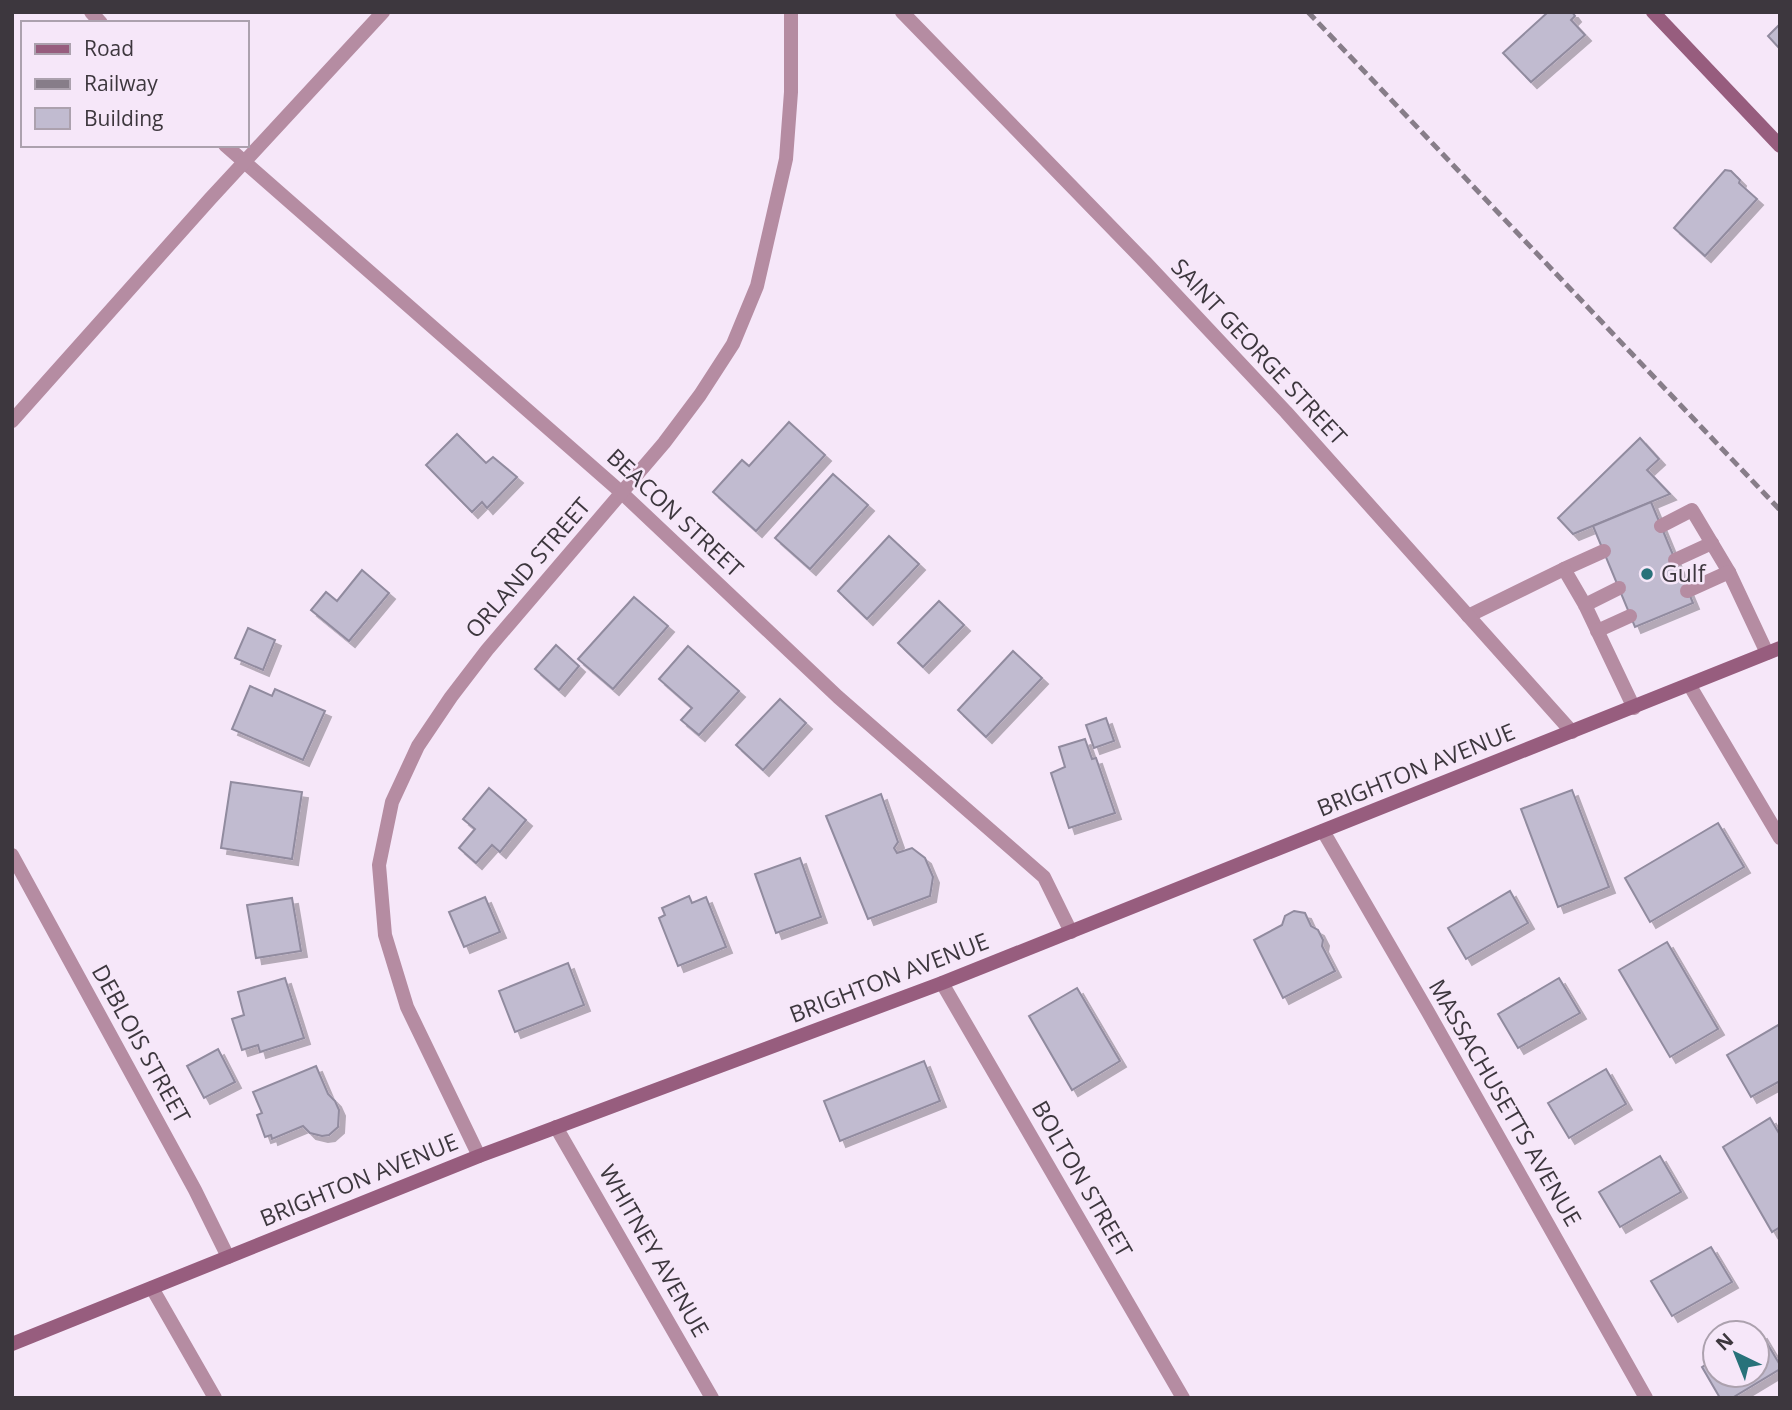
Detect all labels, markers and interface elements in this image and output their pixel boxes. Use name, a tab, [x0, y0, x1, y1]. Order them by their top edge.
legend	[21, 21, 248, 147]
text: Road	[84, 34, 134, 62]
text: Railway	[84, 69, 158, 97]
text: Building	[84, 104, 163, 132]
street label: SAINT GEORGE STREET	[1165, 251, 1355, 452]
street label: BEACON STREET	[601, 441, 751, 584]
street label: ORLAND STREET	[457, 490, 597, 644]
place label: Gulf	[1661, 557, 1707, 589]
marker: Gulf	[1639, 566, 1655, 582]
street label: BRIGHTON AVENUE	[1312, 715, 1519, 823]
street label: BRIGHTON AVENUE	[784, 924, 993, 1030]
street label: DEBLOIS STREET	[85, 958, 199, 1129]
street label: MASSACHUSETTS AVENUE	[1422, 973, 1590, 1232]
street label: BOLTON STREET	[1025, 1094, 1141, 1263]
street label: BRIGHTON AVENUE	[255, 1125, 462, 1233]
street label: WHITNEY AVENUE	[592, 1158, 717, 1343]
north arrow	[1701, 1319, 1771, 1389]
text: N	[1710, 1327, 1739, 1356]

